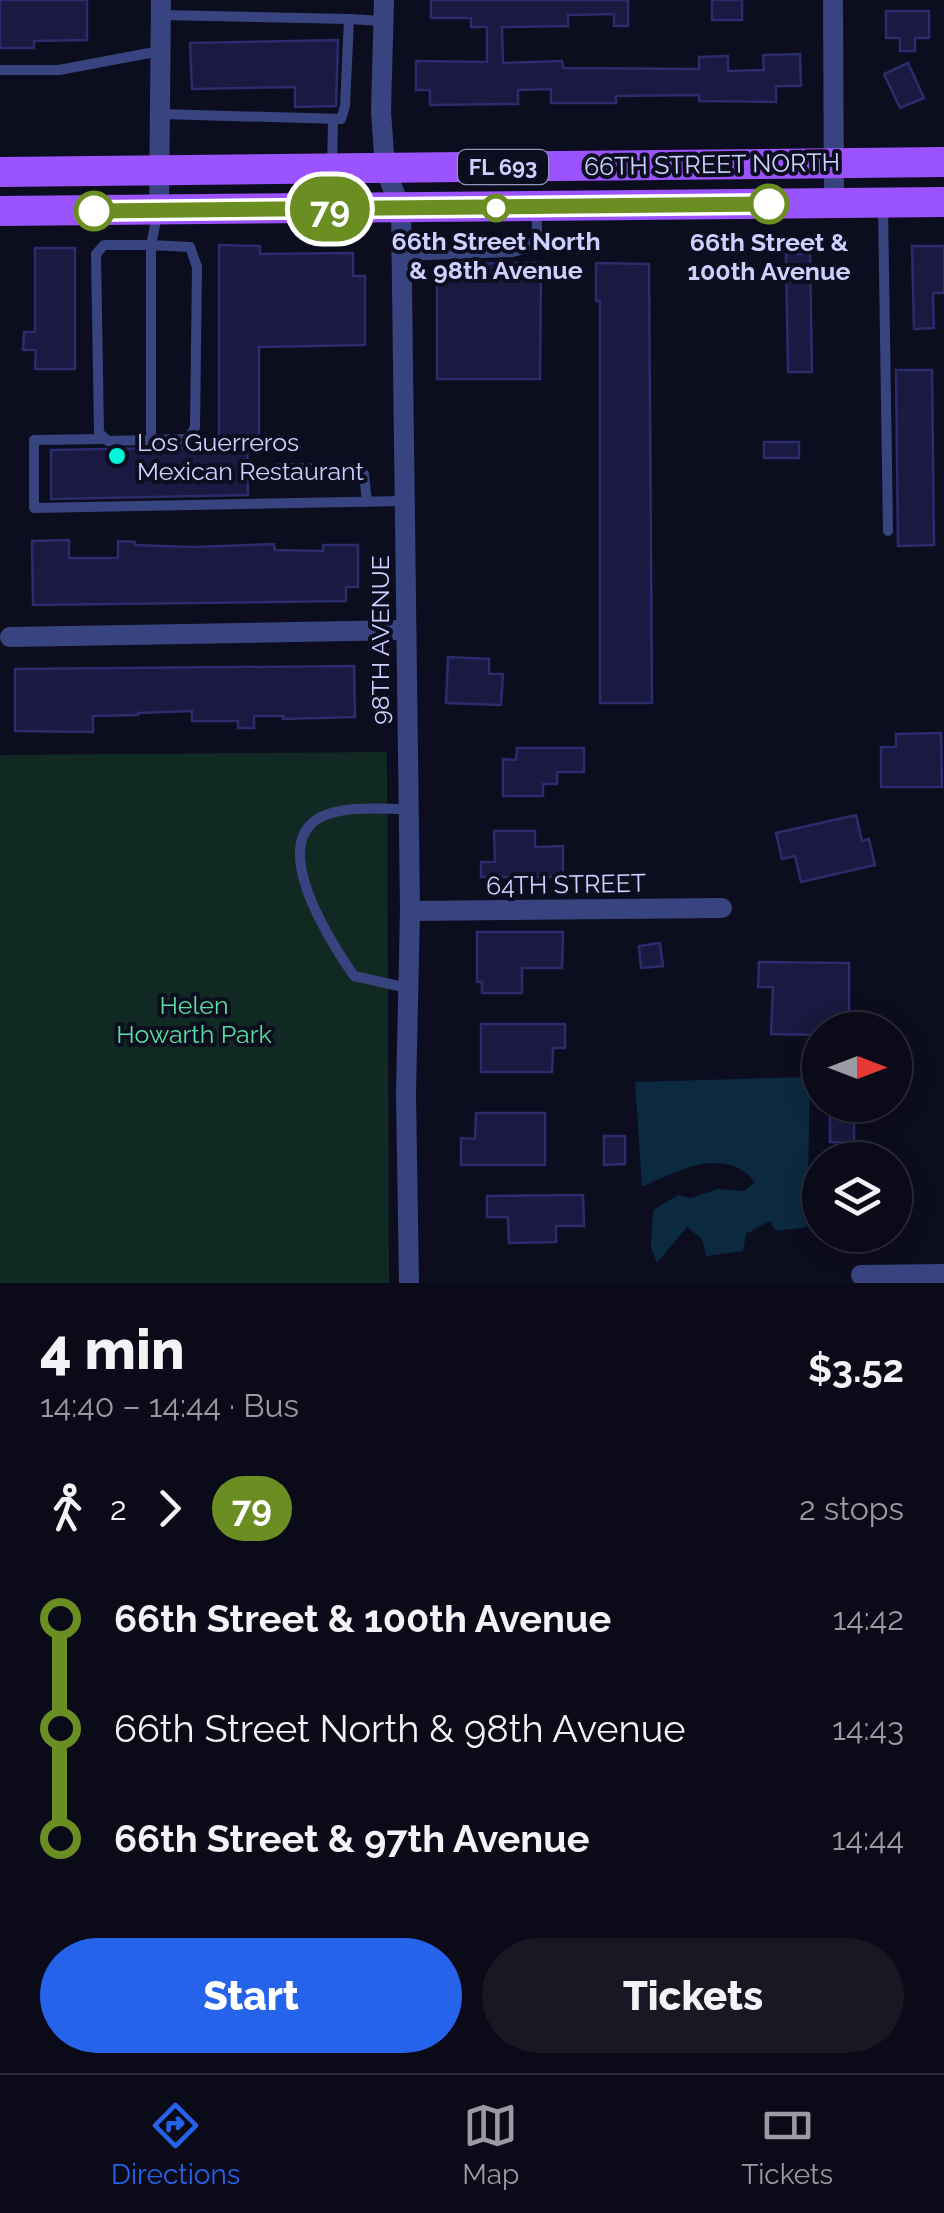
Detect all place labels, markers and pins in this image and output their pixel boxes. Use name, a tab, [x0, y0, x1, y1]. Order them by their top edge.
marker: 66th Street & 100th Avenue	[750, 185, 788, 223]
unlabelled marker	[75, 192, 113, 230]
marker: 66th Street North & 98th Avenue	[483, 195, 509, 221]
place label: 66th Street North & 98th Avenue	[392, 226, 600, 285]
place label: 66th Street & 100th Avenue	[688, 227, 850, 286]
place label: Los Guerreros Mexican Restaurant	[137, 427, 365, 486]
marker: Los Guerreros Mexican Restaurant	[106, 445, 128, 467]

